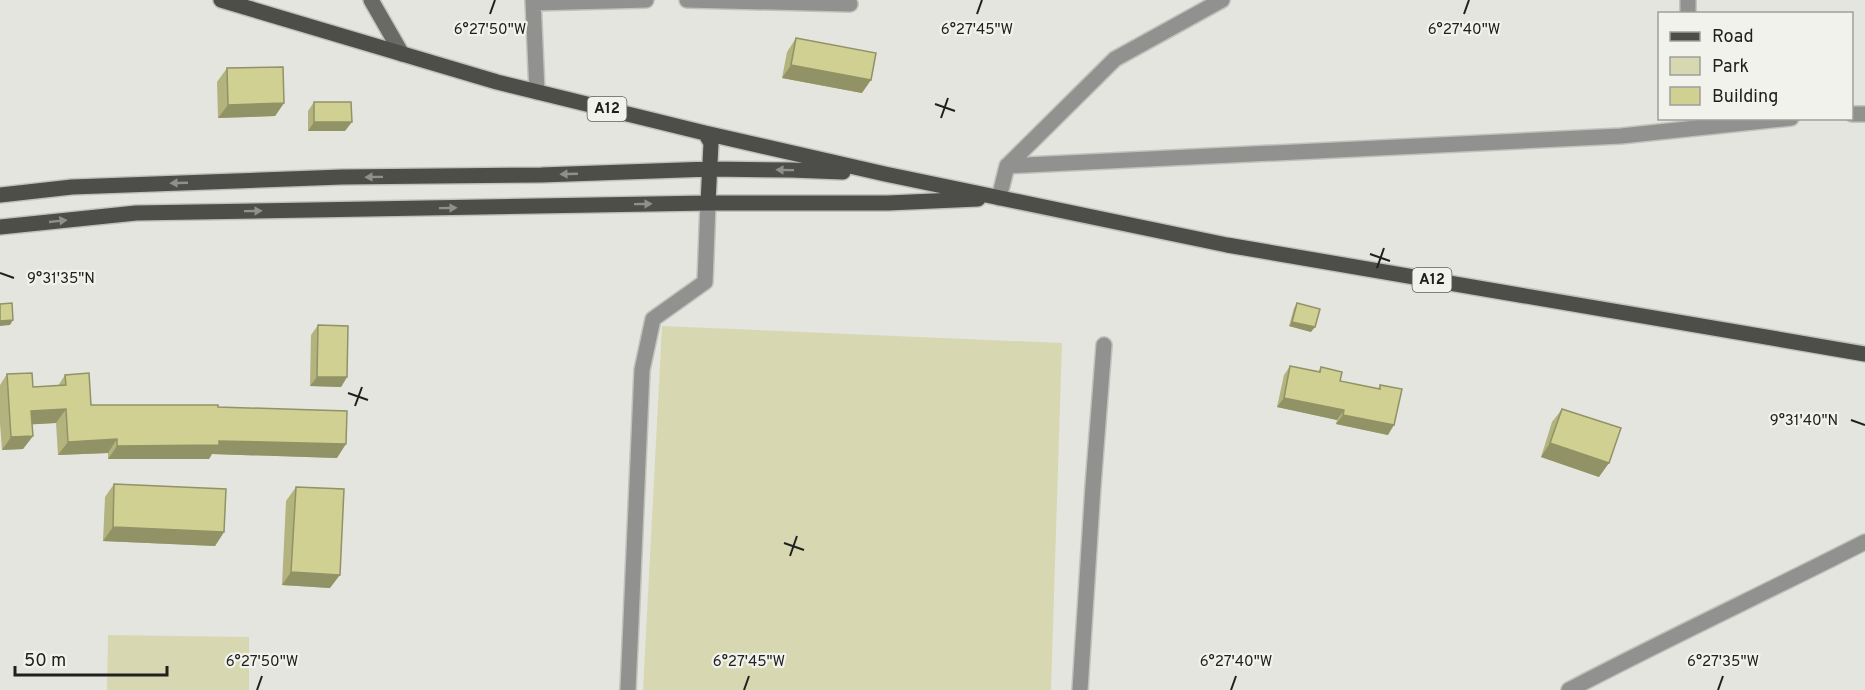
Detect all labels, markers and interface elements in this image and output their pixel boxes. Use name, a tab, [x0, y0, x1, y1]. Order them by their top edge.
legend	[1658, 12, 1853, 120]
text: 6°27'50"W	[454, 21, 526, 40]
text: 6°27'45"W	[941, 21, 1013, 40]
text: 6°27'40"W	[1428, 21, 1500, 40]
text: Road	[1712, 26, 1754, 49]
text: Park	[1712, 56, 1749, 79]
text: Building	[1712, 86, 1778, 109]
road number: A12	[588, 97, 626, 121]
one-way arrow	[775, 165, 794, 174]
one-way arrow	[559, 169, 578, 179]
one-way arrow	[364, 172, 383, 182]
one-way arrow	[170, 179, 189, 188]
one-way arrow	[633, 200, 652, 209]
one-way arrow	[438, 203, 457, 212]
one-way arrow	[243, 206, 262, 216]
one-way arrow	[49, 216, 68, 226]
road number: A12	[1412, 268, 1452, 292]
text: 9°31'35"N	[27, 270, 95, 289]
text: 9°31'40"N	[1770, 412, 1838, 431]
scale bar	[15, 639, 166, 677]
text: 50 m	[24, 650, 66, 673]
text: 6°27'50"W	[226, 653, 298, 672]
text: 6°27'45"W	[713, 653, 785, 672]
text: 6°27'40"W	[1200, 653, 1272, 672]
text: 6°27'35"W	[1687, 653, 1759, 672]

